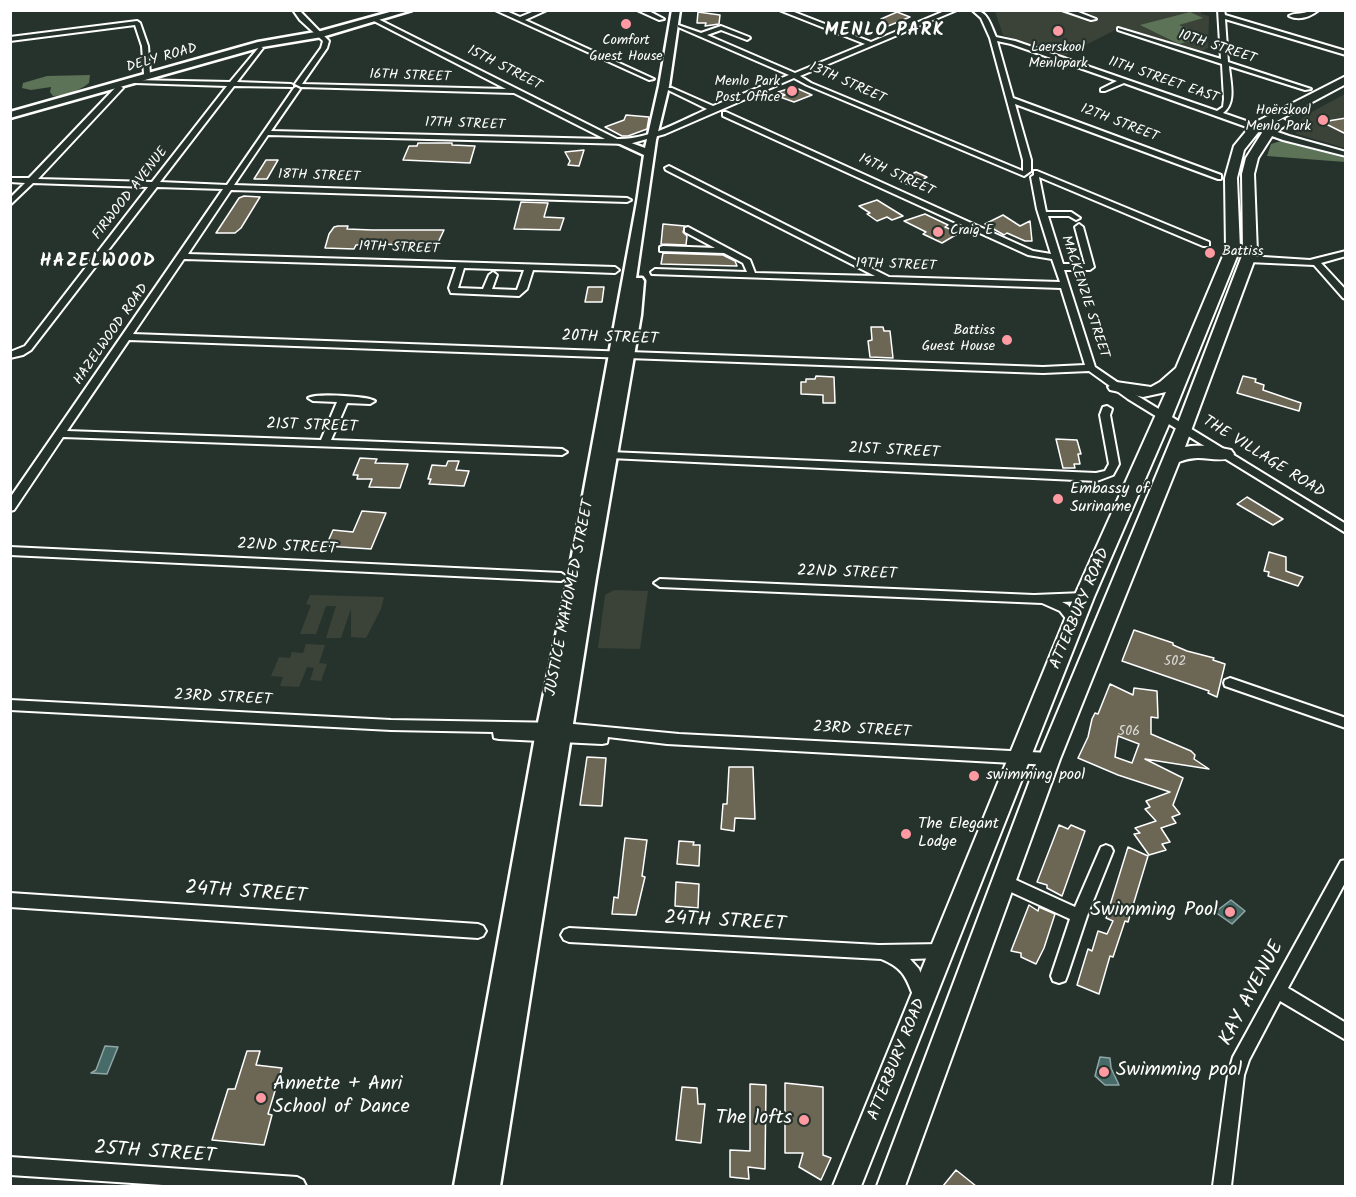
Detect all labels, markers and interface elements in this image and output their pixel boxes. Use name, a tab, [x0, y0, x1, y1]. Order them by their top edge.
marker: Comfort Guest House	[619, 17, 633, 31]
district label: MENLO PARK	[825, 21, 945, 43]
marker: Laerskool Menlopark	[1051, 24, 1065, 38]
street label: 10TH STREET	[1176, 28, 1258, 68]
place label: Comfort Guest House	[589, 34, 663, 66]
street label: DELY ROAD	[125, 41, 199, 77]
place label: Laerskool Menlopark	[1028, 41, 1088, 74]
street label: 15TH STREET	[464, 43, 544, 95]
street label: 11TH STREET EAST	[1106, 54, 1220, 108]
street label: 13TH STREET	[806, 60, 888, 108]
street label: 16TH STREET	[369, 67, 451, 87]
place label: Menlo Park Post Office	[714, 75, 780, 108]
marker: Menlo Park Post Office	[785, 84, 799, 98]
street label: 12TH STREET	[1078, 101, 1160, 147]
place label: Hoërskool Menlo Park	[1245, 104, 1311, 136]
marker: Hoërskool Menlo Park	[1316, 113, 1330, 127]
street label: 17TH STREET	[425, 115, 505, 135]
street label: FIRWOOD AVENUE	[90, 144, 172, 244]
street label: 14TH STREET	[855, 151, 937, 201]
street label: 18TH STREET	[278, 167, 360, 187]
place label: Craig E	[950, 224, 993, 240]
marker: Craig E	[931, 225, 945, 239]
street label: MACKENZIE STREET	[1056, 234, 1112, 360]
street label: 19TH STREET	[358, 239, 440, 259]
place label: Battiss	[1222, 245, 1264, 261]
marker: Battiss	[1203, 246, 1217, 260]
district label: HAZELWOOD	[40, 252, 156, 274]
street label: 19TH STREET	[855, 256, 937, 276]
street label: HAZELWOOD ROAD	[71, 281, 153, 389]
place label: Battiss Guest House	[922, 324, 995, 356]
street label: 20TH STREET	[561, 328, 659, 350]
marker: Battiss Guest House	[1000, 333, 1014, 347]
street label: THE VILLAGE ROAD	[1198, 413, 1328, 503]
street label: 21ST STREET	[266, 416, 358, 438]
street label: 21ST STREET	[848, 440, 940, 464]
place label: Embassy of Suriname	[1070, 480, 1149, 518]
marker: Embassy of Suriname	[1051, 492, 1065, 506]
street label: JUSTICE MAHOMED STREET	[543, 498, 599, 698]
street label: 22ND STREET	[237, 536, 337, 560]
street label: ATTERBURY ROAD	[1047, 546, 1115, 672]
street label: 22ND STREET	[797, 563, 897, 585]
house number: 502	[1164, 655, 1186, 671]
street label: 23RD STREET	[173, 687, 273, 711]
street label: 23RD STREET	[812, 719, 912, 743]
house number: 506	[1118, 725, 1140, 741]
place label: swimming pool	[986, 766, 1085, 786]
marker: swimming pool	[967, 769, 981, 783]
place label: The Elegant Lodge	[918, 815, 999, 853]
marker: The Elegant Lodge	[899, 827, 913, 841]
street label: 24TH STREET	[184, 878, 308, 910]
place label: Swimming Pool	[1091, 900, 1218, 924]
marker: Swimming Pool	[1223, 905, 1237, 919]
street label: 24TH STREET	[664, 908, 786, 938]
street label: KAY AVENUE	[1215, 938, 1291, 1050]
street label: ATTERBURY ROAD	[865, 996, 931, 1124]
place label: Swimming pool	[1116, 1060, 1242, 1084]
marker: Swimming pool	[1097, 1065, 1111, 1079]
place label: Annette + Anri School of Dance	[273, 1074, 410, 1121]
marker: Annette + Anri School of Dance	[254, 1091, 268, 1105]
place label: The lofts	[716, 1108, 792, 1132]
marker: The lofts	[797, 1113, 811, 1127]
street label: 25TH STREET	[94, 1138, 216, 1170]

